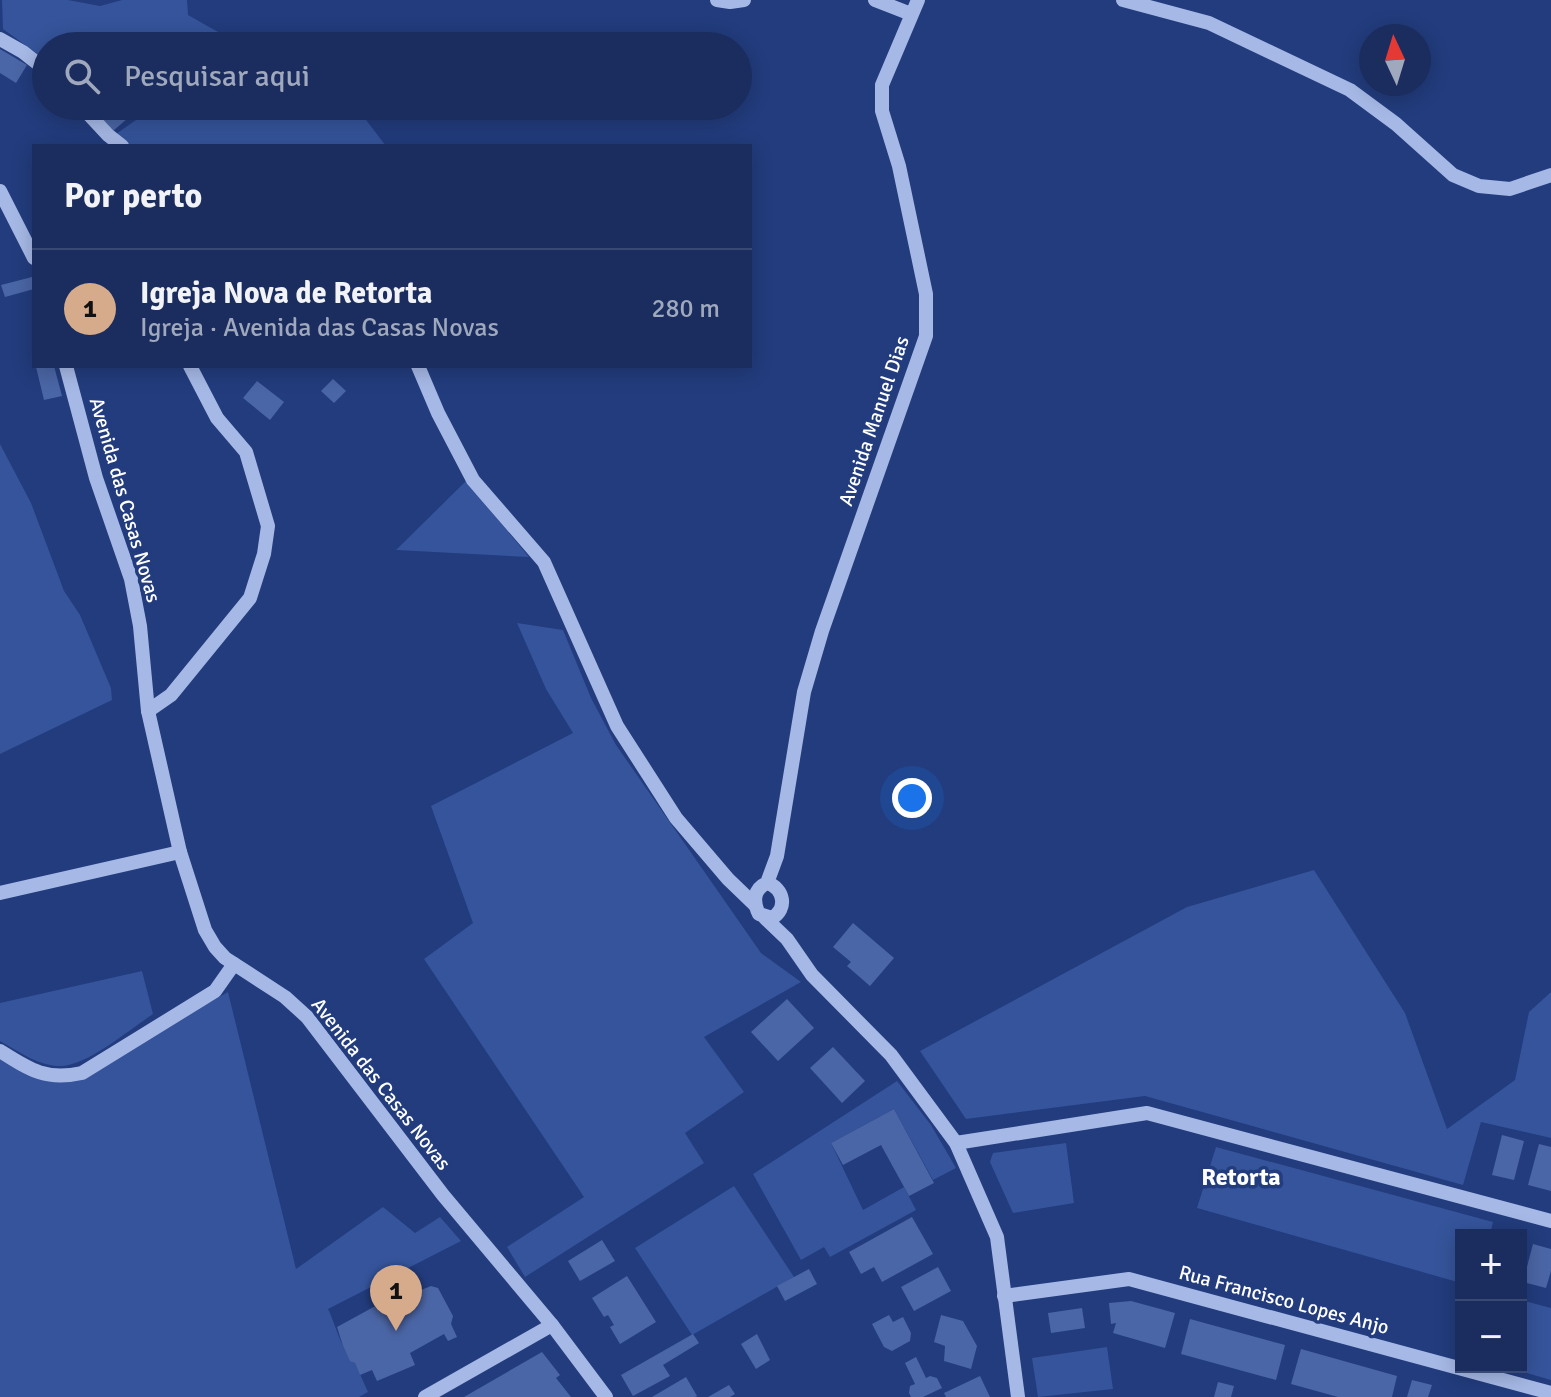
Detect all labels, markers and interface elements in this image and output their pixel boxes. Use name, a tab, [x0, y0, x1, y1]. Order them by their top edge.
north arrow	[1359, 24, 1431, 96]
search box	[32, 32, 752, 120]
icon: search	[60, 54, 104, 98]
text: Pesquisar aqui	[124, 58, 310, 95]
text: Por perto	[64, 175, 202, 217]
text: Igreja Nova de Retorta	[140, 275, 432, 312]
text: 1	[83, 293, 97, 325]
text: 280 m	[651, 293, 720, 325]
text: Igreja · Avenida das Casas Novas	[140, 312, 499, 344]
street label: Avenida Manuel Dias	[833, 333, 915, 509]
street label: Avenida das Casas Novas	[84, 395, 166, 606]
your location	[892, 778, 932, 818]
street label: Avenida das Casas Novas	[306, 993, 456, 1175]
district label: Retorta	[1201, 1162, 1281, 1192]
map controls	[1455, 1229, 1527, 1373]
button: +	[1455, 1229, 1527, 1301]
street label: Rua Francisco Lopes Anjo	[1176, 1260, 1392, 1340]
pin: 1	[370, 1265, 422, 1331]
button: −	[1455, 1301, 1527, 1373]

